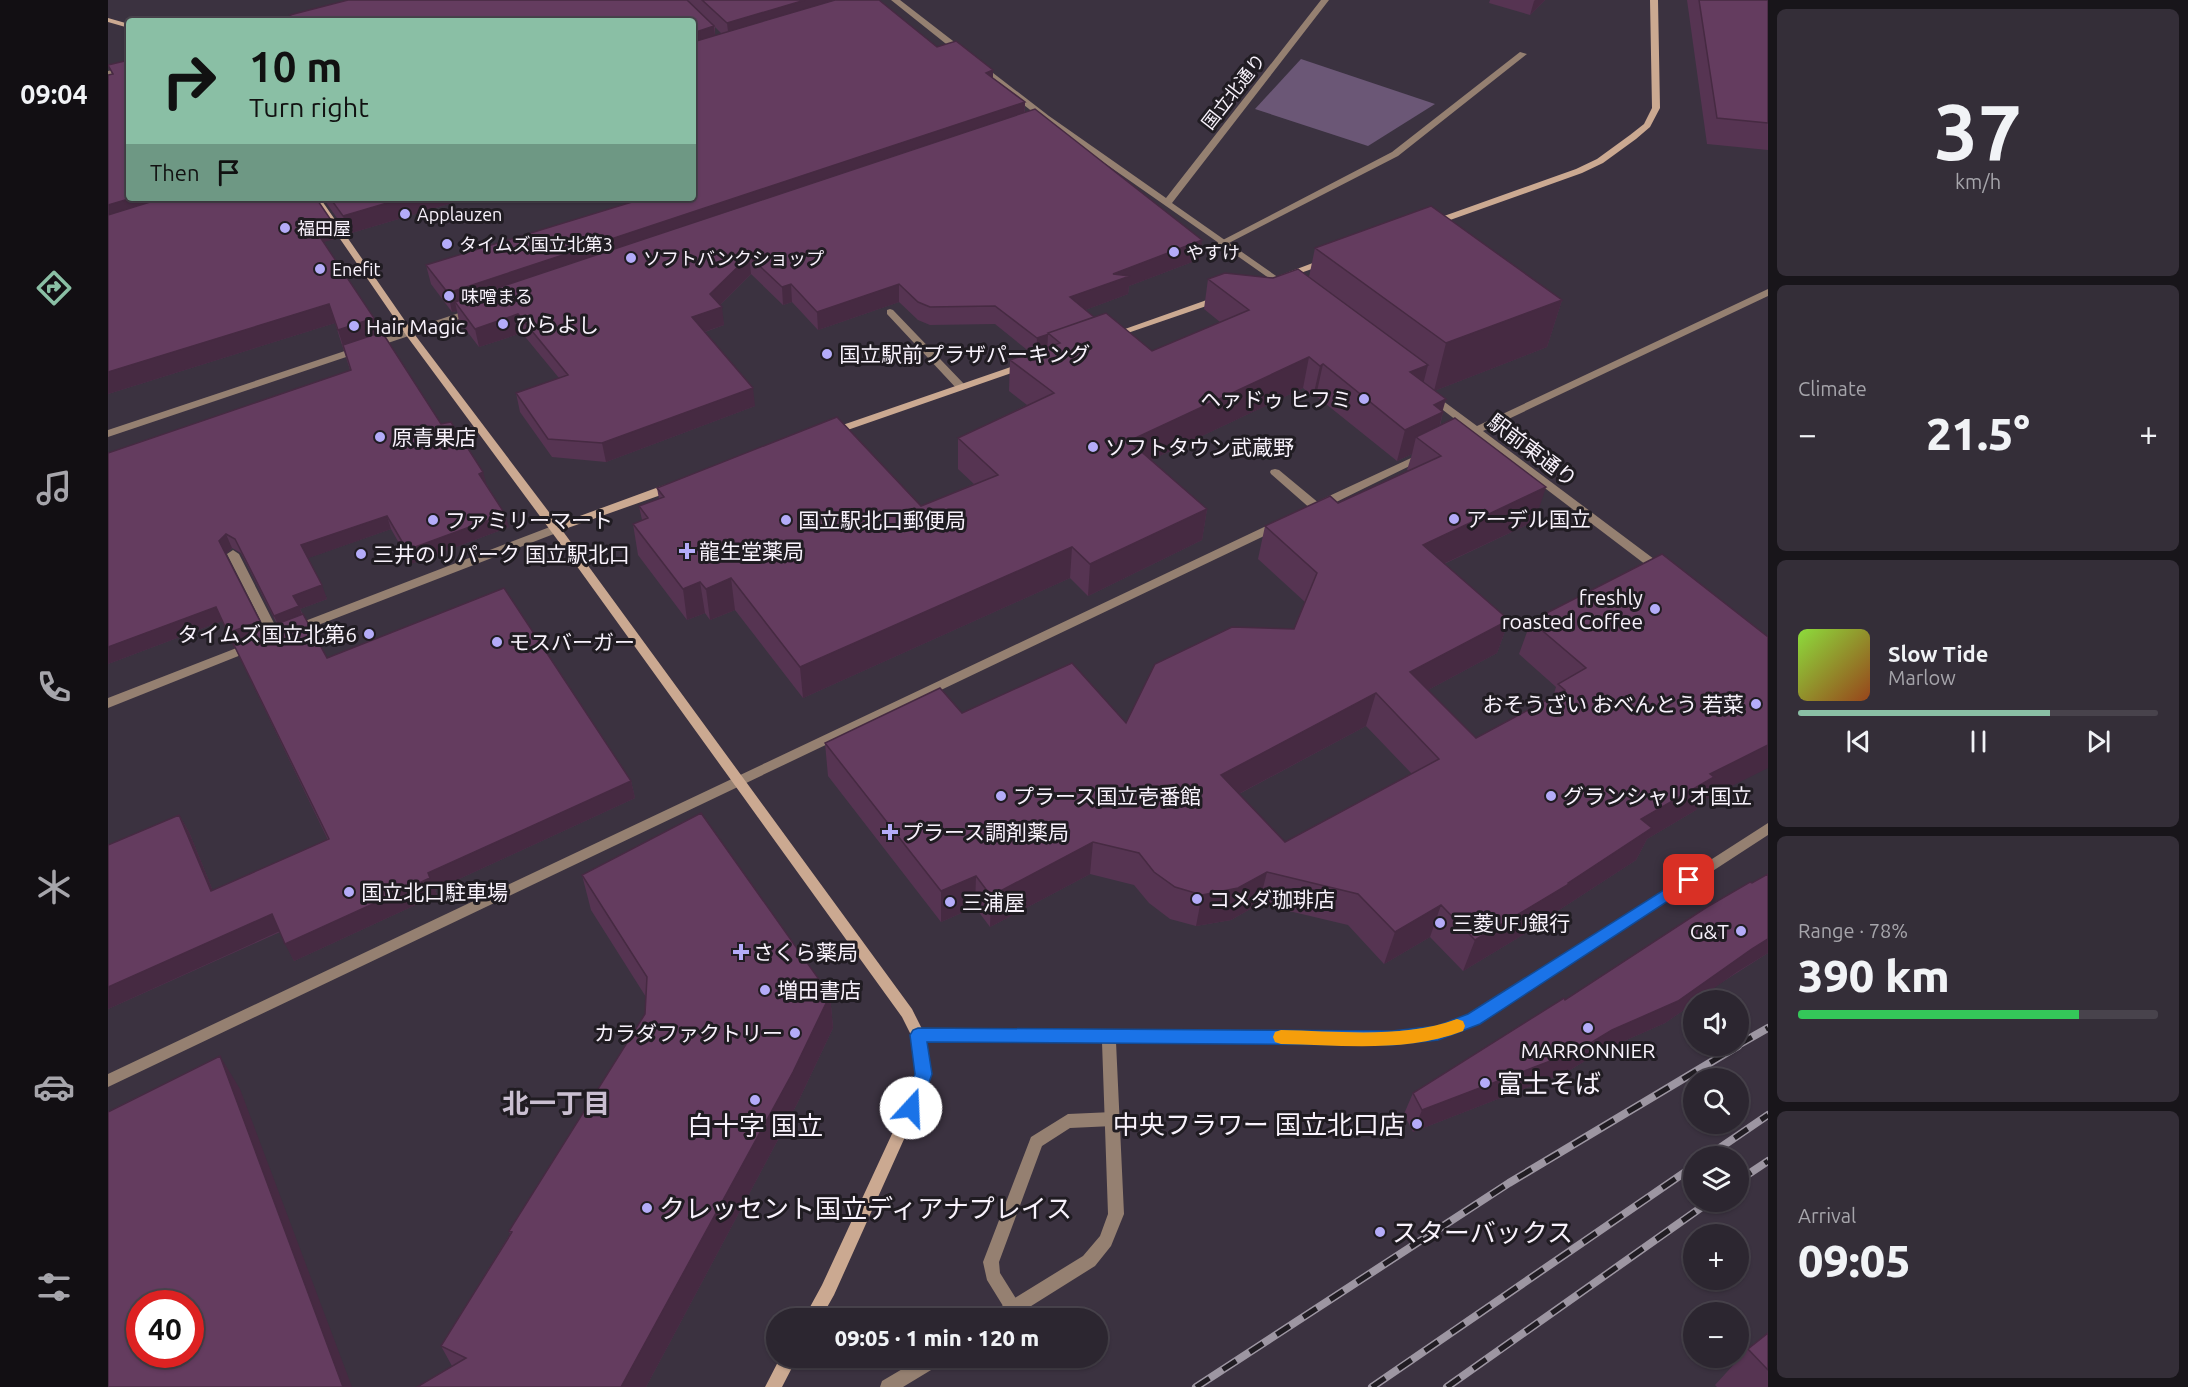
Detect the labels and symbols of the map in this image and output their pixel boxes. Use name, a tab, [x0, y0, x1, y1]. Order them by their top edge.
street label: 国立北通り	[1197, 49, 1269, 133]
place label: Applauzen	[417, 204, 502, 224]
marker: Applauzen	[398, 207, 412, 221]
place label: 福田屋	[297, 218, 351, 238]
marker: 福田屋	[278, 221, 292, 235]
place label: タイムズ国立北第3	[459, 234, 613, 254]
marker: タイムズ国立北第3	[440, 237, 454, 251]
place label: やすけ	[1186, 242, 1240, 262]
marker: やすけ	[1167, 245, 1181, 259]
place label: ソフトバンクショップ	[643, 248, 824, 268]
marker: ソフトバンクショップ	[624, 251, 638, 265]
place label: Enefit	[332, 259, 381, 279]
marker: Enefit	[313, 262, 327, 276]
place label: 味噌まる	[461, 286, 533, 306]
marker: 味噌まる	[442, 289, 456, 303]
place label: ひらよし	[515, 312, 599, 336]
place label: Hair Magic	[366, 314, 466, 338]
marker: ひらよし	[496, 317, 510, 331]
marker: Hair Magic	[347, 319, 361, 333]
place label: 国立駅前プラザパーキング	[839, 342, 1090, 366]
marker: 国立駅前プラザパーキング	[820, 347, 834, 361]
place label: ヘァドゥ ヒフミ	[1200, 387, 1352, 411]
marker: ヘァドゥ ヒフミ	[1357, 392, 1371, 406]
street label: 駅前東通り	[1484, 409, 1582, 491]
place label: 原青果店	[392, 425, 476, 449]
marker: 原青果店	[373, 430, 387, 444]
place label: ソフトタウン武蔵野	[1105, 435, 1294, 459]
marker: ソフトタウン武蔵野	[1086, 440, 1100, 454]
place label: アーデル国立	[1466, 507, 1591, 531]
place label: ファミリーマート	[445, 508, 613, 532]
place label: 国立駅北口郵便局	[798, 508, 966, 532]
marker: アーデル国立	[1447, 512, 1461, 526]
marker: ファミリーマート	[426, 513, 440, 527]
marker: 国立駅北口郵便局	[779, 513, 793, 527]
place label: 龍生堂薬局	[699, 539, 804, 563]
place label: 三井のリパーク 国立駅北口	[373, 542, 630, 566]
marker: 龍生堂薬局	[680, 544, 694, 558]
marker: 三井のリパーク 国立駅北口	[354, 547, 368, 561]
place label: freshly roasted Coffee	[1502, 585, 1643, 633]
marker: freshly roasted Coffee	[1648, 602, 1662, 616]
place label: タイムズ国立北第6	[178, 622, 357, 646]
marker: タイムズ国立北第6	[362, 627, 376, 641]
place label: モスバーガー	[509, 630, 635, 654]
marker: モスバーガー	[490, 635, 504, 649]
place label: おそうざい おべんとう 若菜	[1482, 692, 1744, 716]
marker: おそうざい おべんとう 若菜	[1749, 697, 1763, 711]
place label: プラース国立壱番館	[1013, 784, 1201, 808]
place label: グランシャリオ国立	[1563, 784, 1752, 808]
marker: プラース国立壱番館	[994, 789, 1008, 803]
marker: グランシャリオ国立	[1544, 789, 1558, 803]
place label: プラース調剤薬局	[902, 820, 1069, 844]
marker: プラース調剤薬局	[883, 825, 897, 839]
pin	[1663, 854, 1714, 905]
place label: 国立北口駐車場	[361, 880, 508, 904]
marker: 国立北口駐車場	[342, 885, 356, 899]
place label: コメダ珈琲店	[1209, 887, 1335, 911]
place label: 三浦屋	[962, 890, 1025, 914]
marker: コメダ珈琲店	[1190, 892, 1204, 906]
marker: 三浦屋	[943, 895, 957, 909]
place label: 三菱UFJ銀行	[1452, 911, 1570, 935]
marker: 三菱UFJ銀行	[1433, 916, 1447, 930]
place label: G&T	[1690, 919, 1729, 943]
marker: G&T	[1734, 924, 1748, 938]
place label: さくら薬局	[753, 940, 858, 964]
marker: さくら薬局	[734, 945, 748, 959]
place label: 増田書店	[777, 978, 861, 1002]
marker: 増田書店	[758, 983, 772, 997]
place label: カラダファクトリー	[594, 1021, 783, 1045]
marker: MARRONNIER	[1581, 1021, 1595, 1035]
marker: カラダファクトリー	[788, 1026, 802, 1040]
place label: MARRONNIER	[1521, 1038, 1655, 1062]
place label: 富士そば	[1497, 1069, 1601, 1098]
position arrow	[879, 1076, 943, 1140]
marker: 富士そば	[1478, 1076, 1492, 1090]
district label: 北一丁目	[502, 1088, 610, 1118]
marker: 白十字 国立	[748, 1093, 762, 1107]
place label: 中央フラワー 国立北口店	[1113, 1110, 1405, 1139]
place label: 白十字 国立	[687, 1111, 823, 1140]
marker: 中央フラワー 国立北口店	[1410, 1117, 1424, 1131]
place label: クレッセント国立ディアナプレイス	[659, 1194, 1072, 1223]
marker: クレッセント国立ディアナプレイス	[640, 1201, 654, 1215]
place label: スターバックス	[1392, 1218, 1573, 1247]
marker: スターバックス	[1373, 1225, 1387, 1239]
speed limit sign: 40	[126, 1290, 204, 1368]

